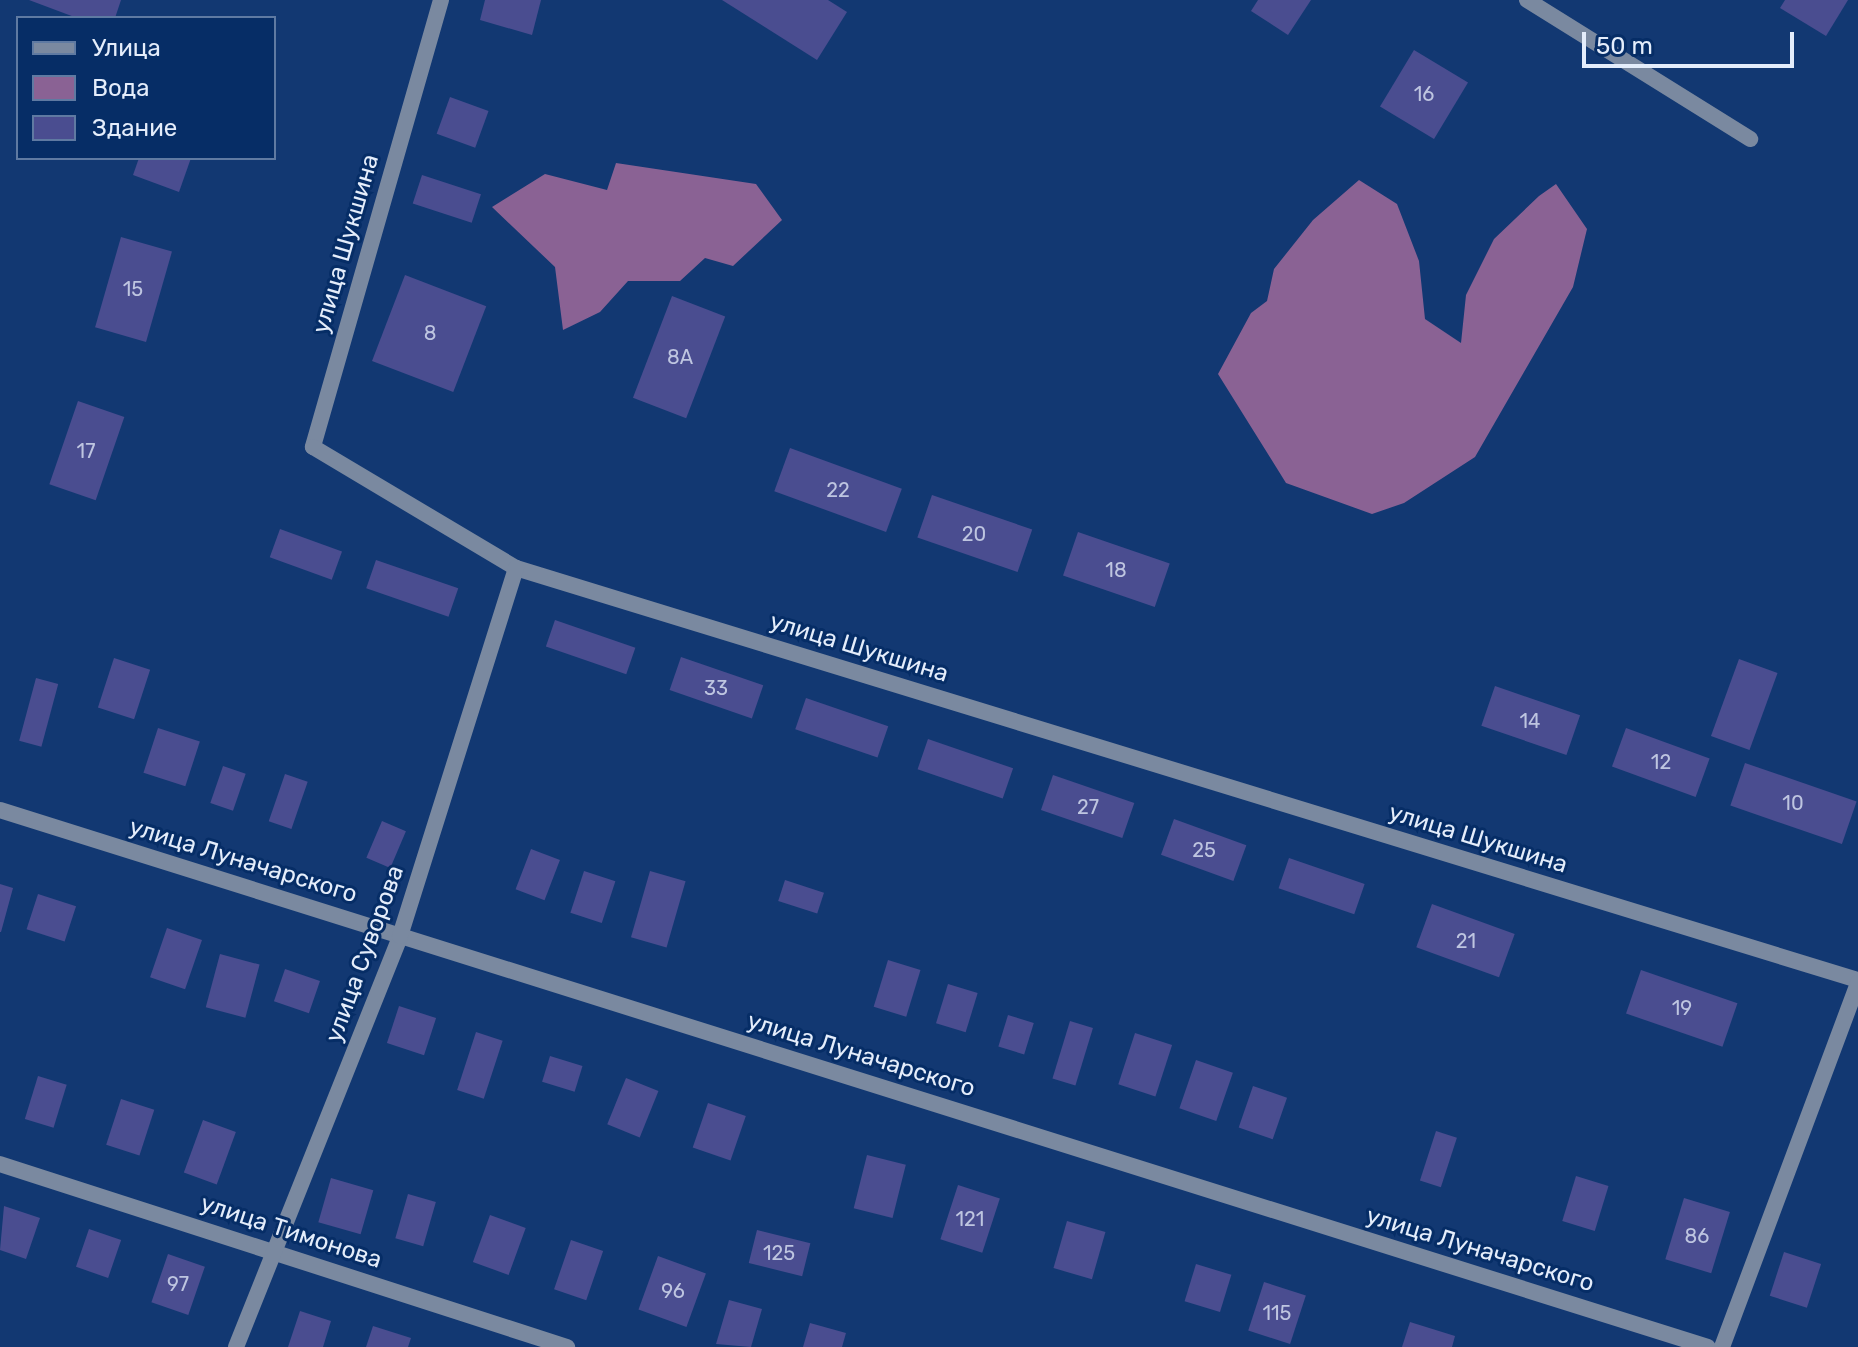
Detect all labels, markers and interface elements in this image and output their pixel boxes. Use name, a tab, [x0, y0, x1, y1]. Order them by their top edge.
legend	[16, 16, 276, 160]
scale bar	[1586, 16, 1798, 66]
text: 50 m	[1596, 32, 1653, 60]
text: Улица	[92, 34, 161, 62]
text: Вода	[92, 74, 149, 102]
house number: 16	[1414, 82, 1434, 106]
text: Здание	[92, 114, 177, 142]
street label: улица Шукшина	[307, 151, 385, 337]
house number: 15	[123, 277, 143, 301]
house number: 8	[424, 321, 436, 345]
house number: 8А	[667, 345, 693, 369]
house number: 17	[77, 439, 95, 463]
house number: 22	[826, 478, 850, 502]
house number: 20	[962, 522, 986, 546]
house number: 18	[1105, 558, 1127, 582]
street label: улица Шукшина	[766, 607, 952, 689]
house number: 33	[704, 676, 728, 700]
house number: 14	[1520, 709, 1540, 733]
house number: 12	[1651, 750, 1671, 774]
house number: 10	[1782, 791, 1804, 815]
house number: 27	[1077, 795, 1099, 819]
street label: улица Шукшина	[1385, 798, 1571, 880]
street label: улица Луначарского	[126, 813, 360, 909]
house number: 25	[1192, 838, 1216, 862]
street label: улица Суворова	[320, 862, 410, 1046]
house number: 21	[1456, 929, 1476, 953]
house number: 19	[1672, 996, 1692, 1020]
street label: улица Луначарского	[744, 1007, 978, 1103]
street label: улица Тимонова	[197, 1189, 385, 1275]
street label: улица Луначарского	[1363, 1202, 1597, 1298]
house number: 121	[956, 1207, 984, 1231]
house number: 86	[1685, 1224, 1709, 1248]
house number: 125	[763, 1241, 795, 1265]
house number: 97	[167, 1272, 189, 1296]
house number: 96	[661, 1279, 685, 1303]
house number: 115	[1263, 1301, 1291, 1325]

